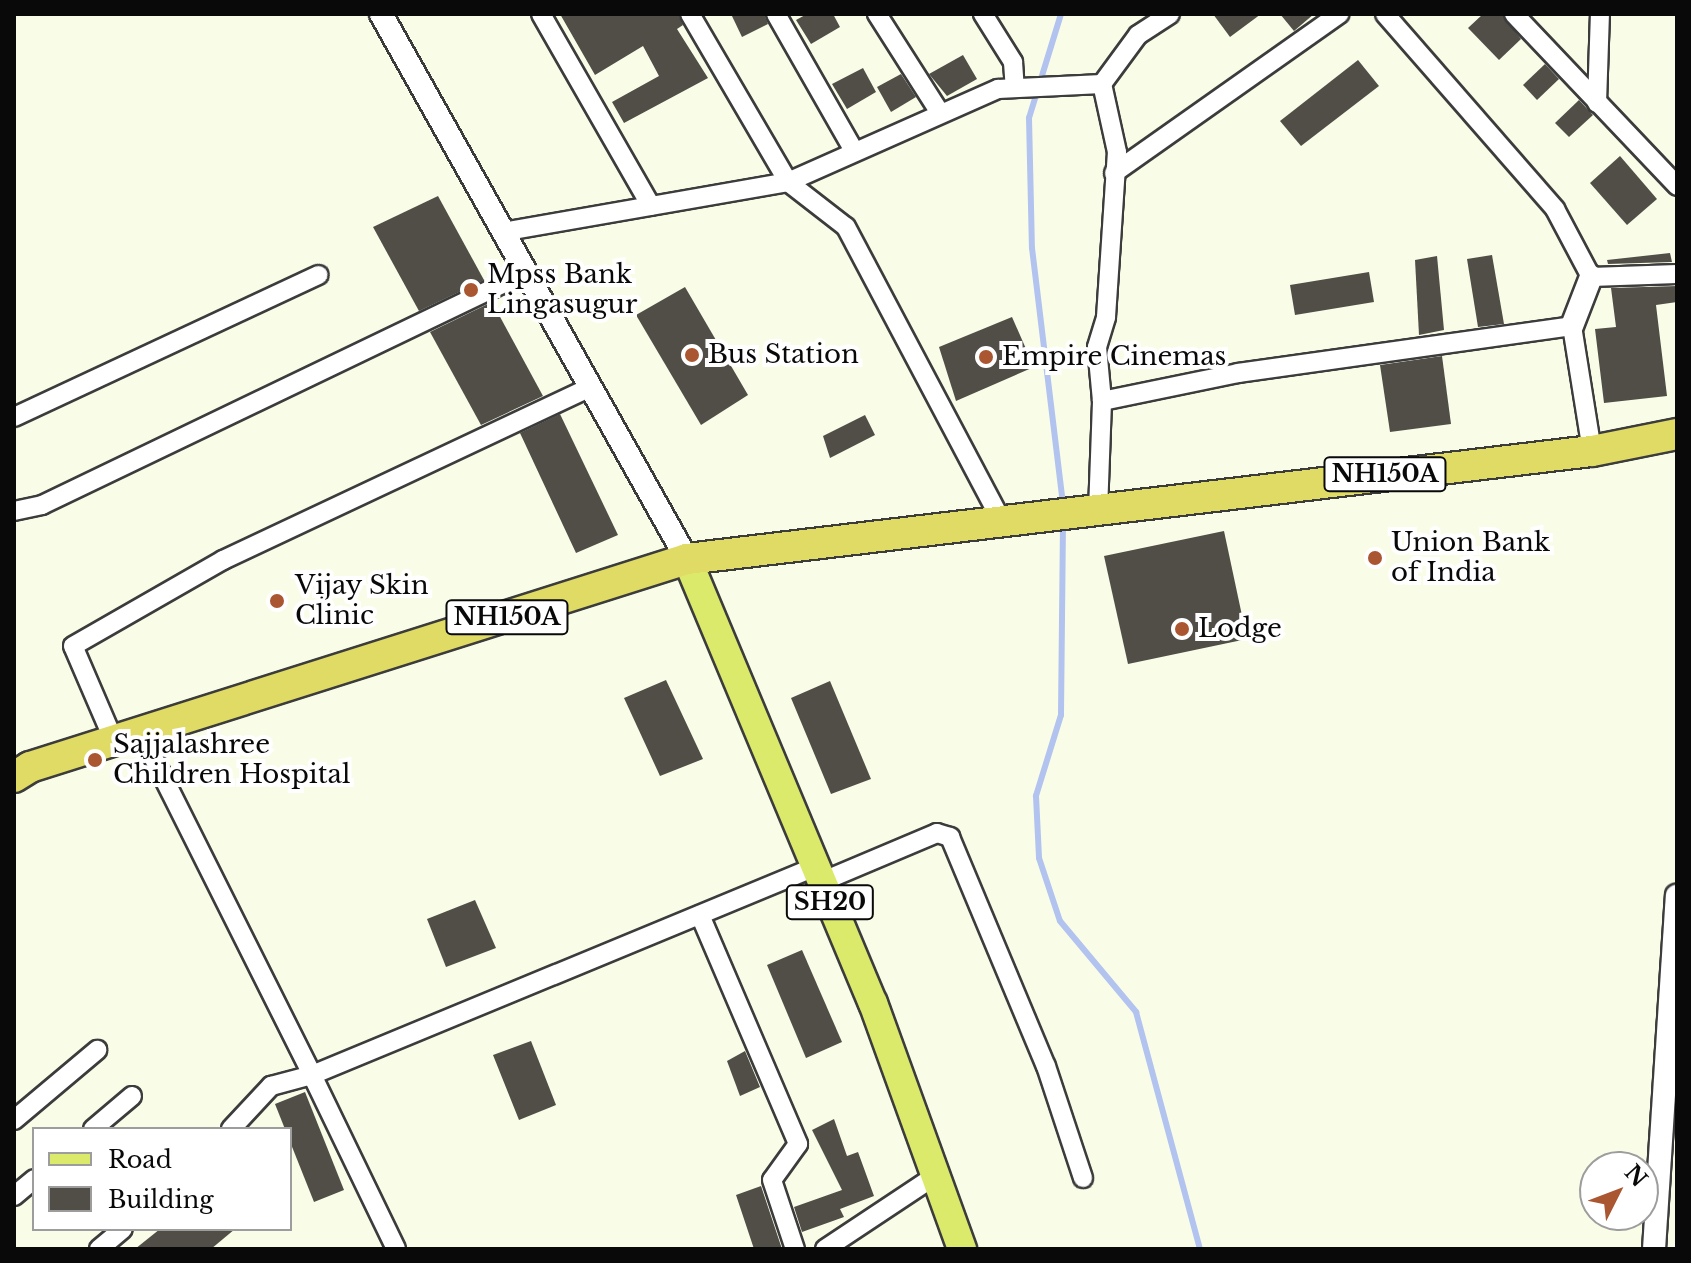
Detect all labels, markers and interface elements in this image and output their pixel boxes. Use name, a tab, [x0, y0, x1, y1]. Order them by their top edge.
place label: Mpss Bank Lingasugur	[487, 259, 637, 320]
marker: Mpss Bank Lingasugur	[462, 281, 480, 299]
place label: Bus Station	[708, 339, 859, 371]
place label: Empire Cinemas	[1002, 341, 1226, 373]
marker: Bus Station	[683, 346, 701, 364]
marker: Empire Cinemas	[977, 348, 995, 366]
road number: NH150A	[1323, 454, 1447, 494]
place label: Union Bank of India	[1391, 527, 1550, 588]
marker: Union Bank of India	[1366, 549, 1384, 567]
place label: Vijay Skin Clinic	[295, 570, 429, 632]
marker: Vijay Skin Clinic	[266, 590, 288, 612]
road number: NH150A	[445, 597, 569, 637]
place label: Lodge	[1198, 613, 1282, 645]
marker: Lodge	[1173, 620, 1191, 638]
place label: Sajjalashree Children Hospital	[113, 729, 350, 790]
marker: Sajjalashree Children Hospital	[84, 749, 106, 771]
road number: SH20	[784, 882, 876, 922]
legend	[32, 1127, 292, 1231]
text: Road	[108, 1145, 172, 1174]
north arrow	[1579, 1151, 1659, 1231]
text: N	[1619, 1159, 1653, 1193]
text: Building	[108, 1185, 214, 1214]

